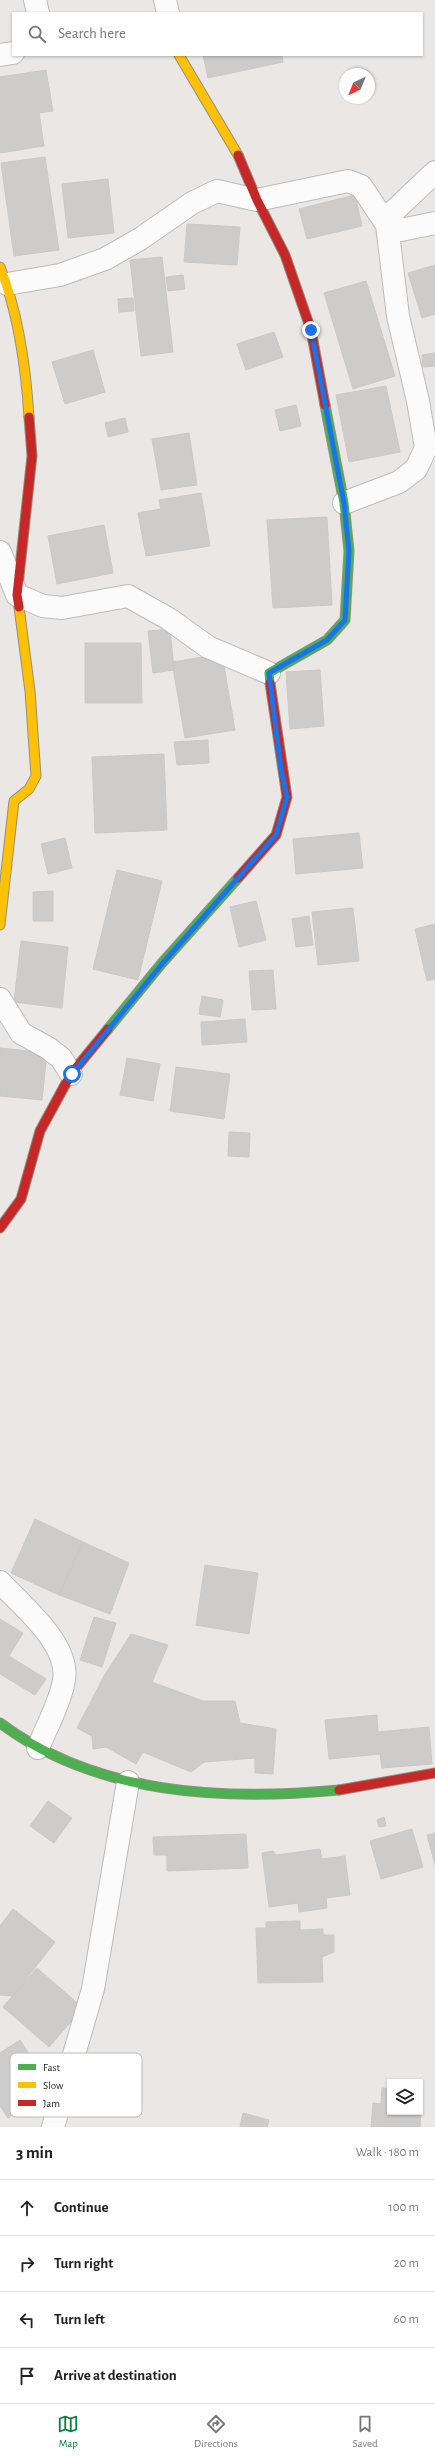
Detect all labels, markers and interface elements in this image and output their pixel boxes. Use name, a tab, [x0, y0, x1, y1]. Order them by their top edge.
search box	[12, 12, 423, 56]
icon: search	[26, 23, 48, 45]
text: Search here	[58, 26, 126, 41]
north arrow	[339, 68, 375, 104]
route end	[302, 321, 320, 339]
route start	[63, 1065, 81, 1083]
legend	[10, 2053, 142, 2117]
text: Fast	[43, 2062, 61, 2073]
map controls	[387, 2079, 423, 2115]
button: layers	[387, 2079, 423, 2115]
text: Slow	[43, 2080, 64, 2091]
text: Jam	[43, 2098, 60, 2109]
text: 3 min	[16, 2144, 53, 2161]
text: Walk · 180 m	[356, 2146, 419, 2159]
icon: ahead	[16, 2197, 38, 2219]
text: Continue	[54, 2200, 109, 2215]
text: 100 m	[388, 2201, 419, 2214]
icon: right	[16, 2253, 38, 2275]
text: Turn right	[54, 2256, 113, 2271]
text: 20 m	[394, 2257, 419, 2270]
icon: left	[16, 2309, 38, 2331]
text: Turn left	[54, 2312, 105, 2327]
text: 60 m	[393, 2313, 419, 2326]
icon: arrive	[16, 2365, 38, 2387]
text: Arrive at destination	[54, 2368, 177, 2383]
tab: Map	[57, 2413, 79, 2450]
tab: Directions	[194, 2413, 238, 2450]
tab: Saved	[352, 2413, 378, 2450]

